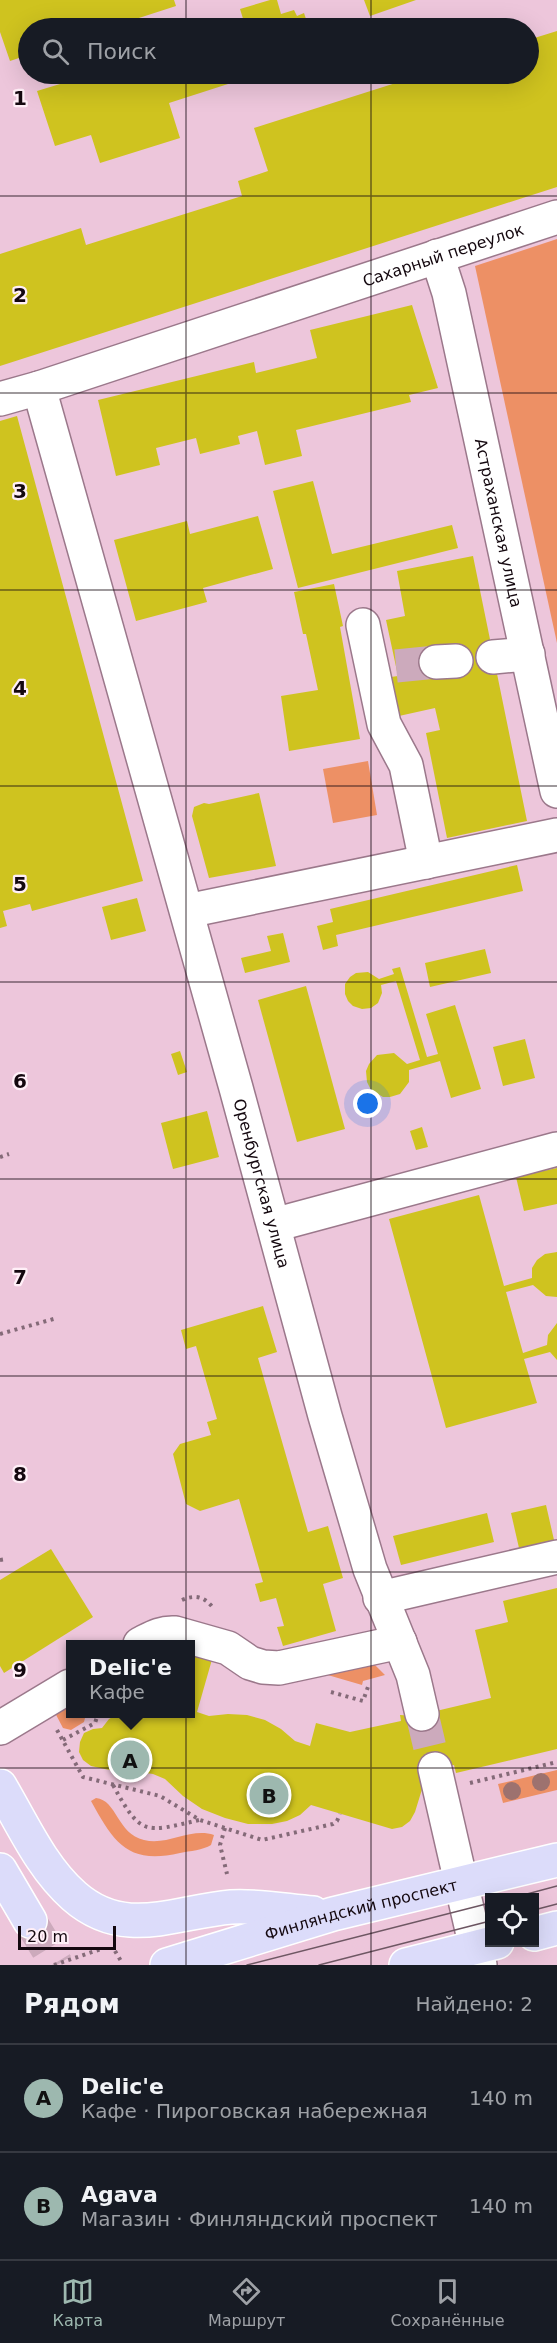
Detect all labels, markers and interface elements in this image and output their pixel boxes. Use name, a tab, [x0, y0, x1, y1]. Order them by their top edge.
search box	[18, 18, 539, 84]
icon: search	[39, 35, 72, 68]
text: Поиск	[87, 39, 157, 64]
text: 1	[13, 86, 27, 110]
street label: Сахарный переулок	[360, 220, 526, 291]
text: 2	[13, 283, 27, 307]
street label: Астраханская улица	[471, 437, 526, 609]
text: 3	[13, 479, 27, 503]
text: 4	[13, 676, 27, 700]
text: 5	[13, 872, 27, 896]
text: 6	[13, 1069, 27, 1093]
your location	[353, 1089, 382, 1118]
street label: Оренбургская улица	[229, 1097, 293, 1270]
text: 7	[13, 1265, 27, 1289]
text: 8	[13, 1462, 27, 1486]
popup	[66, 1640, 195, 1718]
text: Delic'e	[89, 1655, 172, 1680]
text: 9	[13, 1658, 27, 1682]
text: Кафе	[89, 1680, 145, 1704]
pin: A	[110, 1738, 150, 1782]
pin: B	[250, 1772, 288, 1818]
street label: Финляндский проспект	[262, 1875, 460, 1944]
map controls	[485, 1893, 539, 1947]
button: locate	[485, 1893, 539, 1947]
scale bar	[18, 1923, 116, 1950]
text: 20 m	[27, 1927, 68, 1946]
text: Рядом	[24, 1989, 120, 2019]
text: Найдено: 2	[415, 1992, 533, 2016]
text: Delic'e	[81, 2074, 164, 2099]
text: A	[36, 2086, 51, 2110]
text: 140 m	[469, 2086, 533, 2110]
text: Кафе · Пироговская набережная	[81, 2099, 428, 2123]
text: Agava	[81, 2182, 158, 2207]
text: B	[36, 2194, 51, 2218]
text: 140 m	[469, 2194, 533, 2218]
text: Магазин · Финляндский проспект	[81, 2207, 438, 2231]
tab: Карта	[53, 2275, 103, 2330]
tab: Маршрут	[208, 2275, 285, 2330]
tab: Сохранённые	[390, 2275, 504, 2330]

